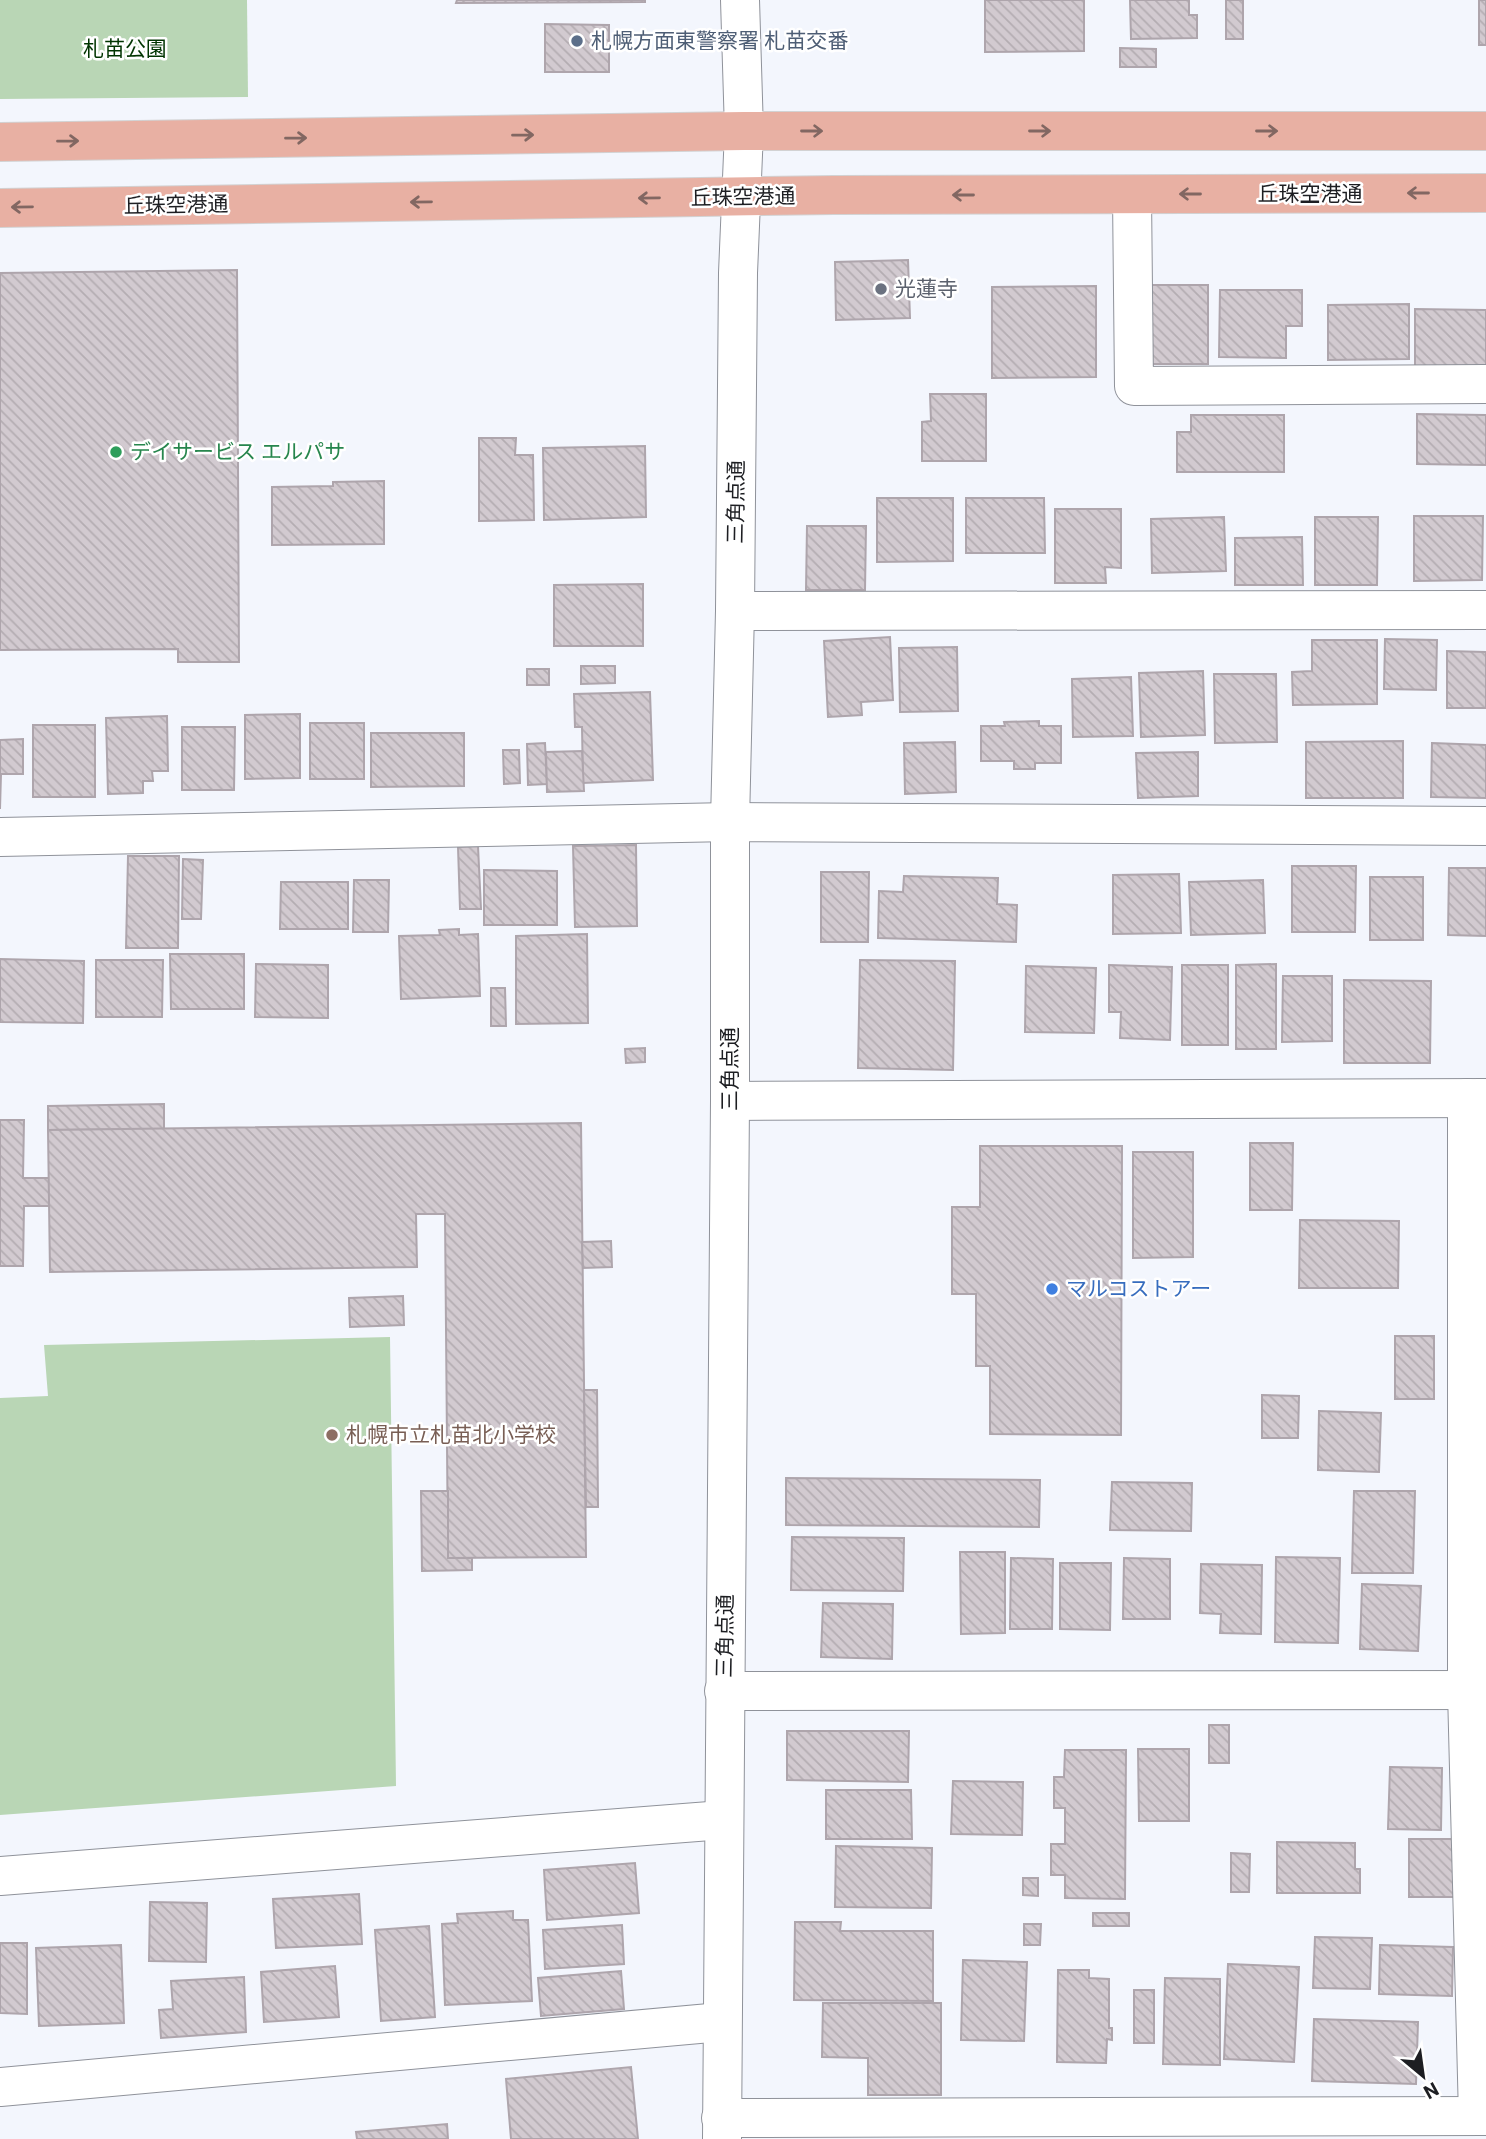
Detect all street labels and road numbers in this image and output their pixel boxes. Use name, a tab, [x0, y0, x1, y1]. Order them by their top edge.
street label: 丘珠空港通	[1258, 182, 1363, 206]
street label: 丘珠空港通	[690, 184, 796, 210]
street label: 丘珠空港通	[123, 192, 229, 218]
street label: 三角点通	[723, 460, 749, 544]
street label: 三角点通	[718, 1027, 742, 1111]
street label: 三角点通	[712, 1594, 738, 1678]

